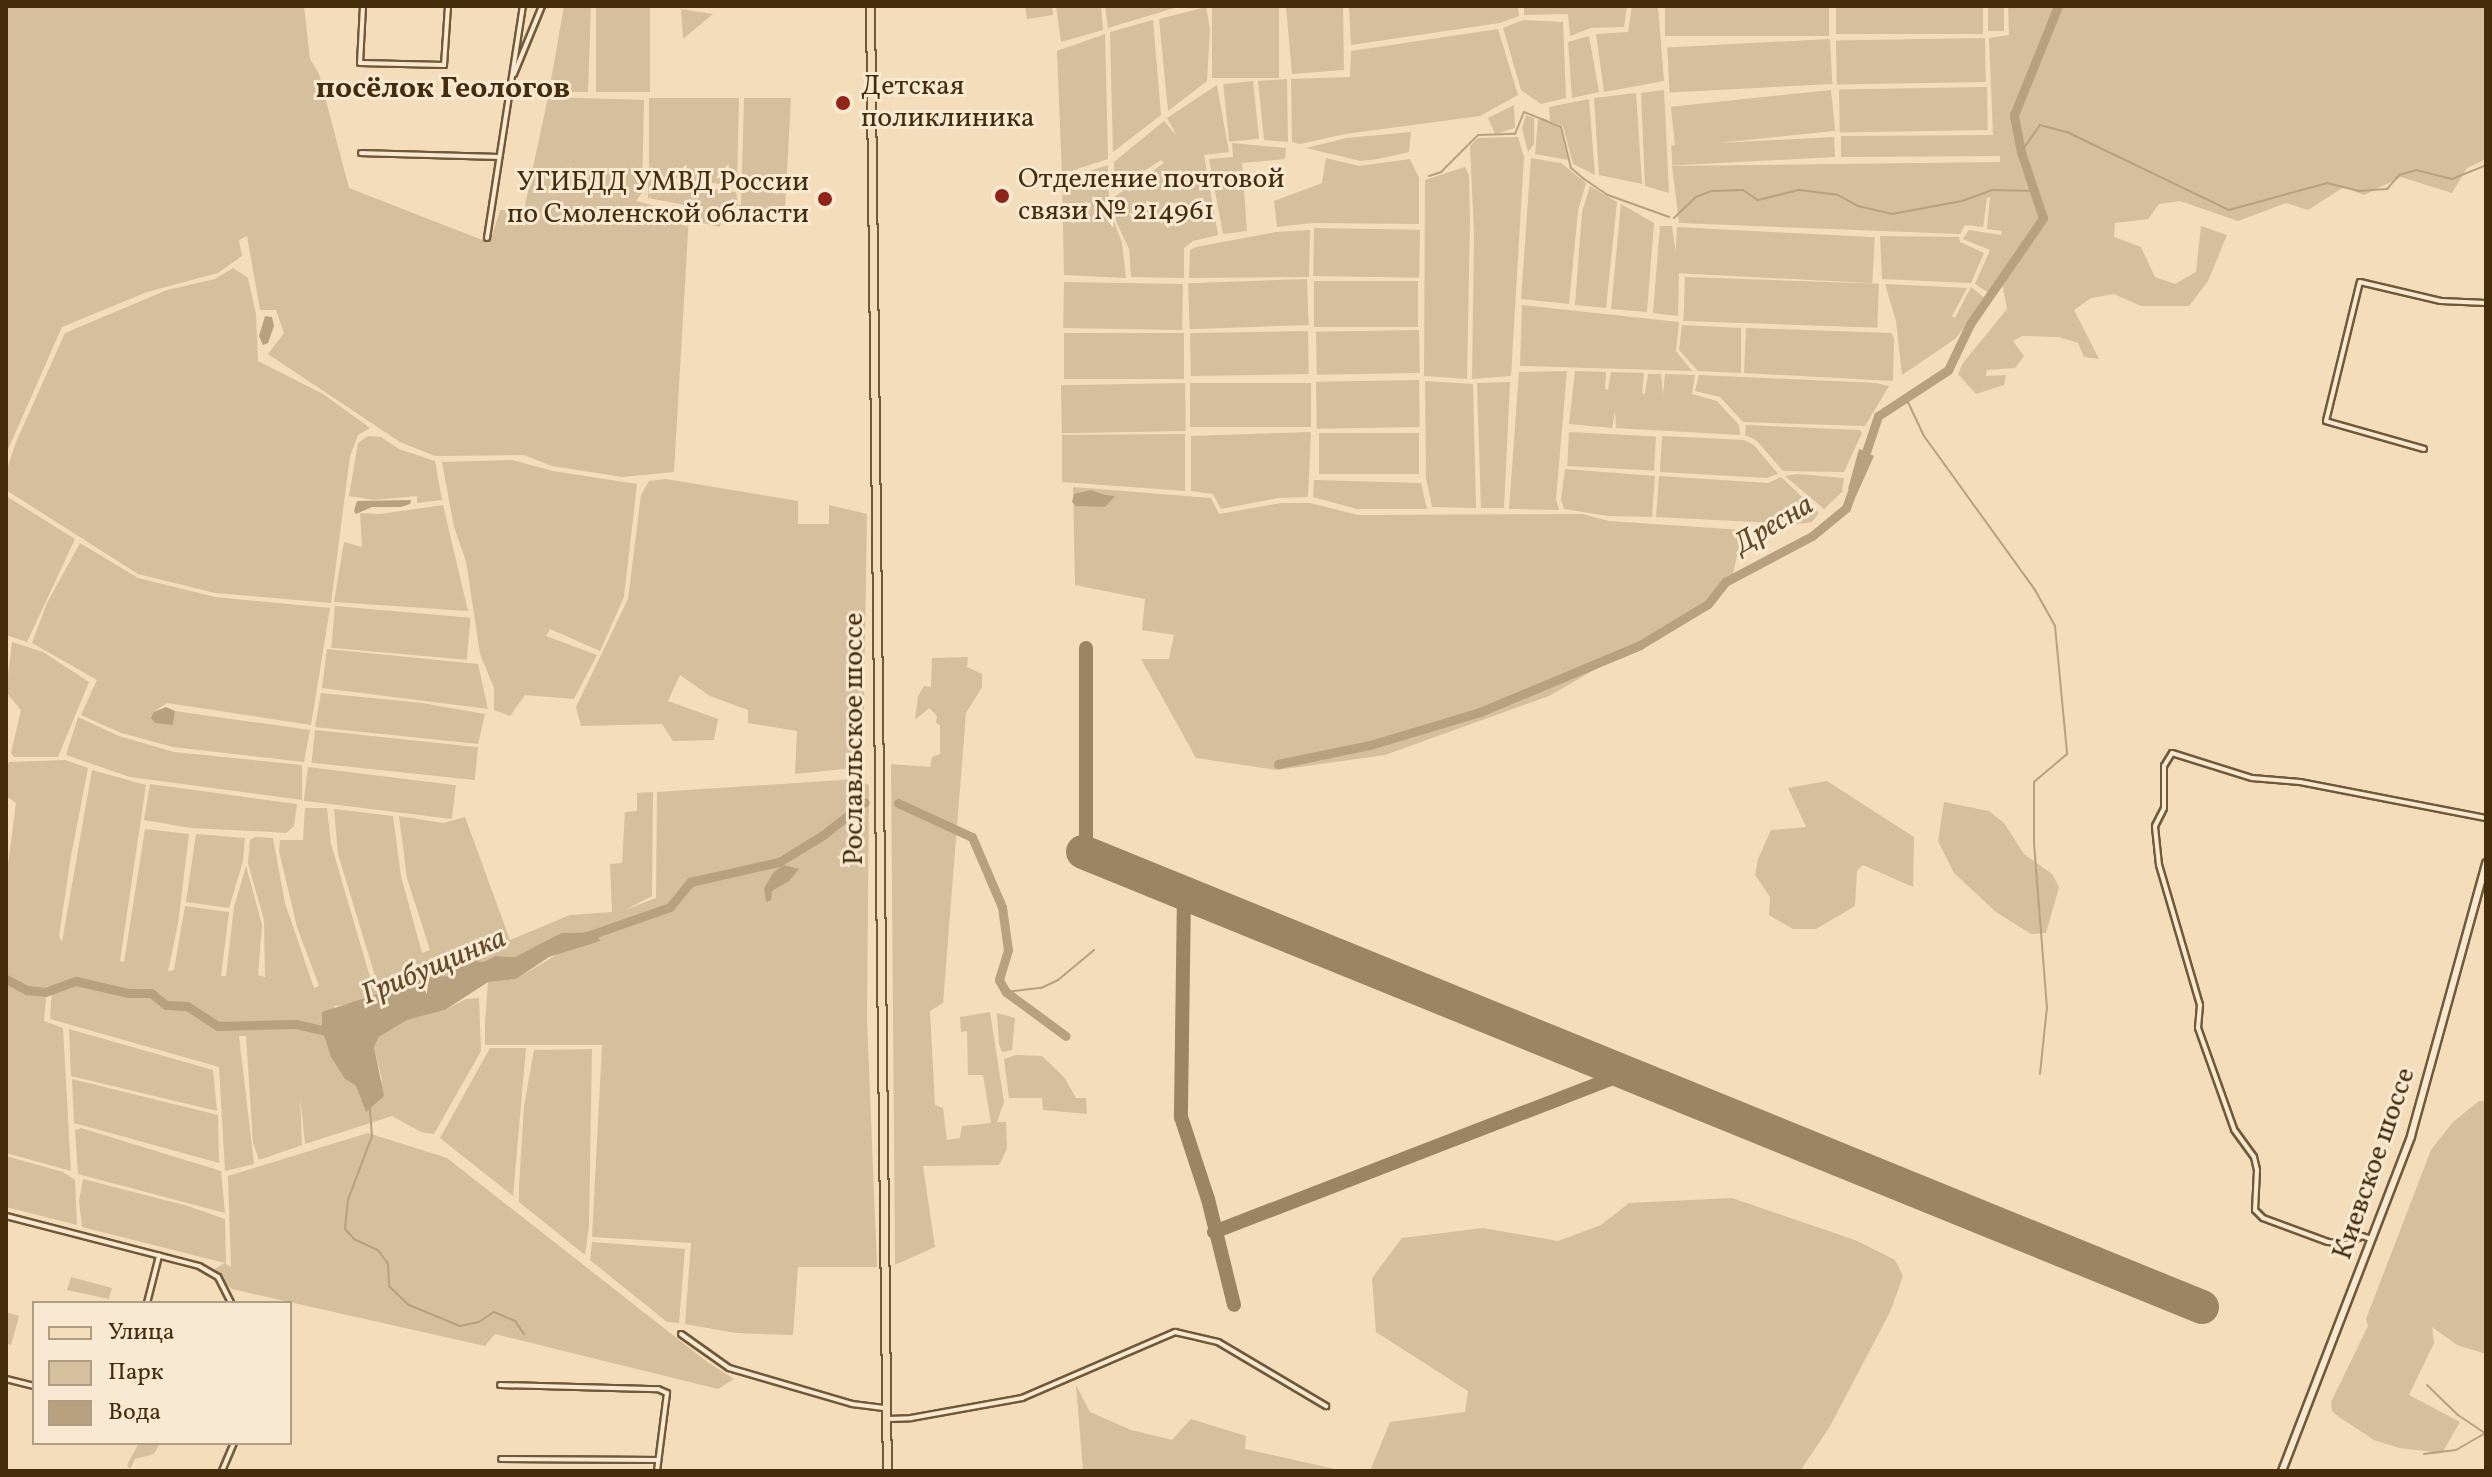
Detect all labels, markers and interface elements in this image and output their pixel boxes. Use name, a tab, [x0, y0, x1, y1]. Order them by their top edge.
place label: Детская поликлиника	[861, 70, 1035, 136]
district label: посёлок Геологов	[316, 71, 570, 107]
marker: Детская поликлиника	[832, 92, 854, 114]
place label: Отделение почтовой связи № 214961	[1018, 163, 1284, 229]
place label: УГИБДД УМВД России по Смоленской области	[507, 166, 809, 232]
marker: Отделение почтовой связи № 214961	[993, 187, 1011, 205]
marker: УГИБДД УМВД России по Смоленской области	[816, 190, 834, 208]
water label: Дресна	[1728, 487, 1820, 563]
street label: Рославльское шоссе	[838, 613, 872, 865]
water label: Грибущинка	[356, 920, 512, 1014]
street label: Киевское шоссе	[2326, 1064, 2424, 1264]
legend	[32, 1301, 292, 1445]
text: Улица	[108, 1316, 175, 1350]
text: Парк	[108, 1356, 164, 1390]
text: Вода	[108, 1396, 161, 1430]

